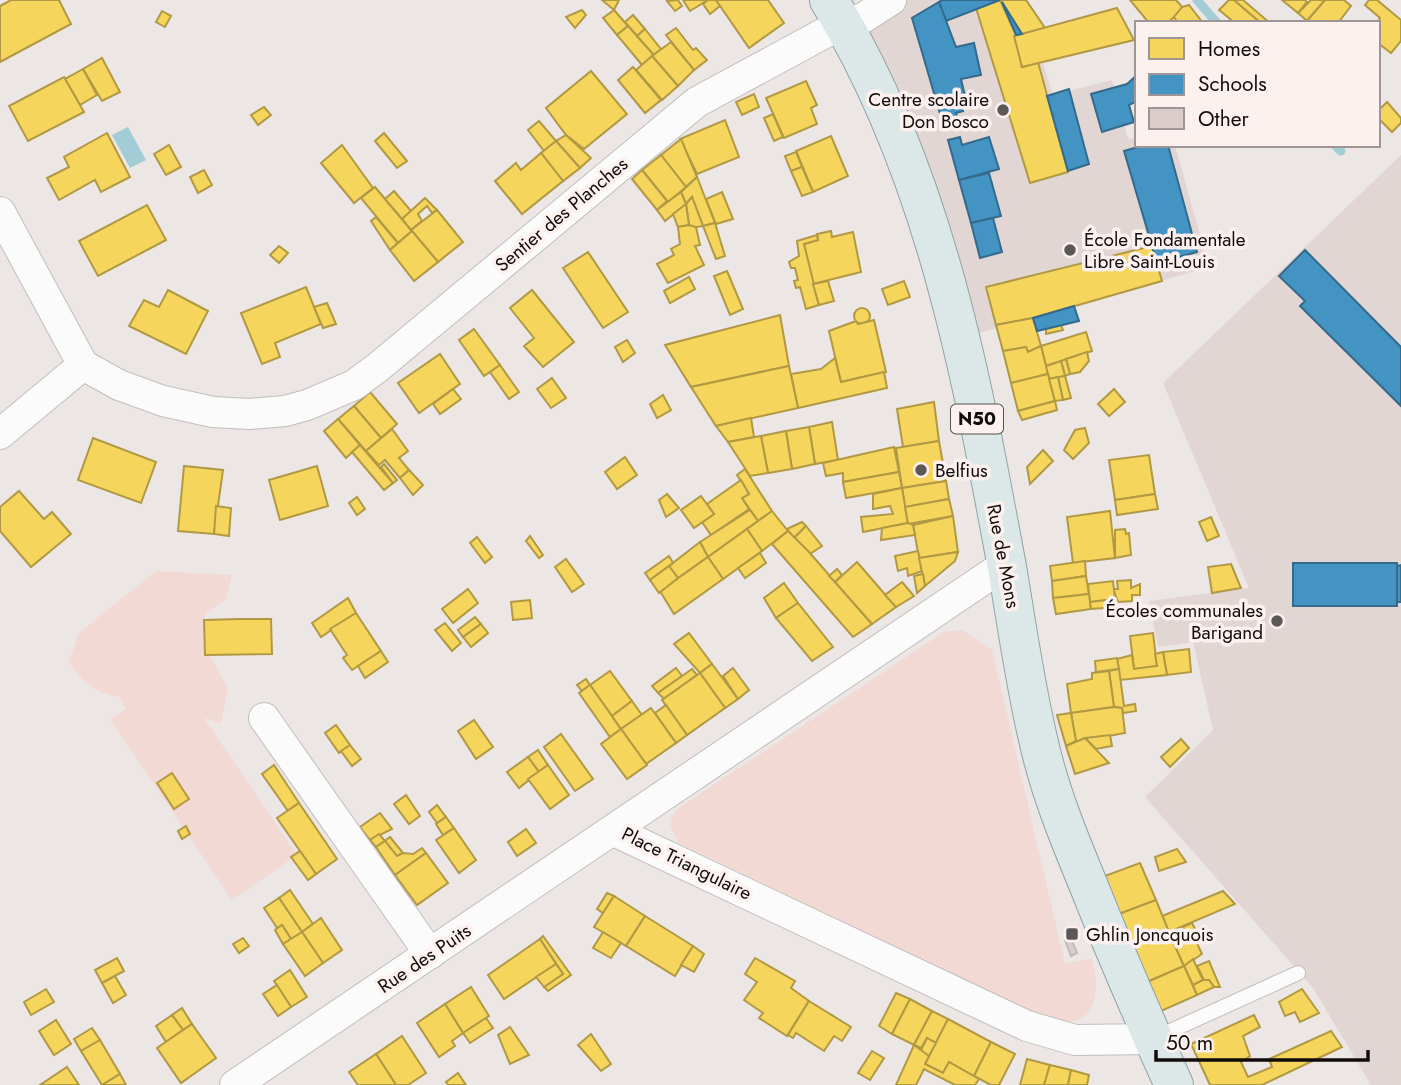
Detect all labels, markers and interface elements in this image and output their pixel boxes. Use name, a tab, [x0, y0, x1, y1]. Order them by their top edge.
legend	[1135, 21, 1380, 147]
text: Homes	[1198, 34, 1260, 64]
text: Schools	[1198, 69, 1267, 99]
place label: Centre scolaire Don Bosco	[868, 86, 989, 135]
marker: Centre scolaire Don Bosco	[995, 102, 1011, 118]
text: Other	[1198, 104, 1249, 134]
street label: Sentier des Planches	[489, 150, 634, 278]
place label: École Fondamentale Libre Saint-Louis	[1084, 226, 1246, 275]
marker: École Fondamentale Libre Saint-Louis	[1062, 242, 1078, 258]
road number: N50	[951, 404, 1003, 433]
place label: Belfius	[935, 457, 988, 484]
marker: Belfius	[913, 462, 929, 478]
street label: Rue de Mons	[980, 502, 1027, 611]
place label: Écoles communales Barigand	[1106, 597, 1263, 646]
marker: Écoles communales Barigand	[1269, 613, 1285, 629]
street label: Place Triangulaire	[617, 820, 757, 907]
street label: Rue des Puits	[372, 917, 477, 1000]
place label: Ghlin Joncquois	[1086, 921, 1214, 948]
marker: Ghlin Joncquois	[1064, 926, 1080, 942]
scale bar	[1156, 1018, 1368, 1062]
text: 50 m	[1166, 1028, 1213, 1058]

